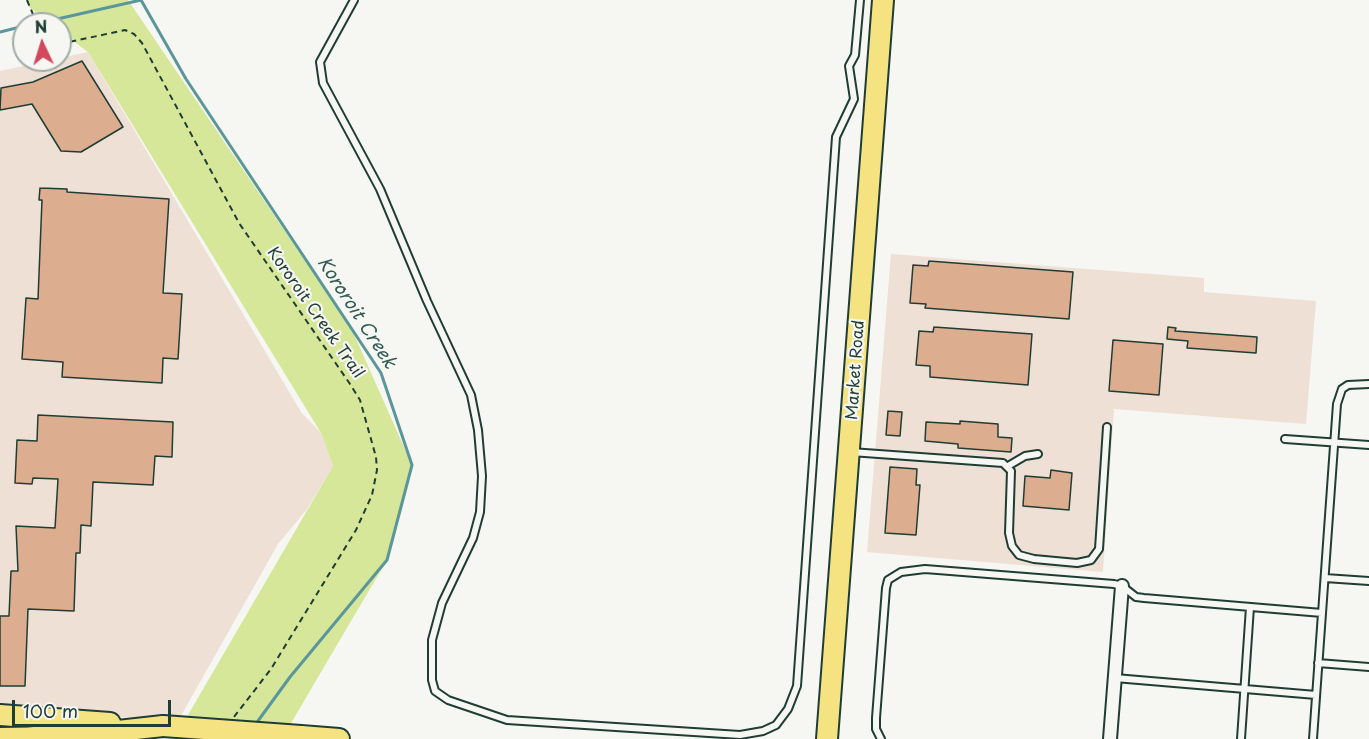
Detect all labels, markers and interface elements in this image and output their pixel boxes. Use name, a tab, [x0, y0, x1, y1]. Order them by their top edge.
north arrow	[12, 12, 72, 72]
text: N	[34, 14, 48, 38]
street label: Kororoit Creek Trail	[262, 244, 368, 382]
water label: Kororoit Creek	[312, 253, 400, 373]
street label: Market Road	[843, 319, 869, 421]
scale bar	[15, 688, 174, 726]
text: 100 m	[23, 697, 78, 724]

